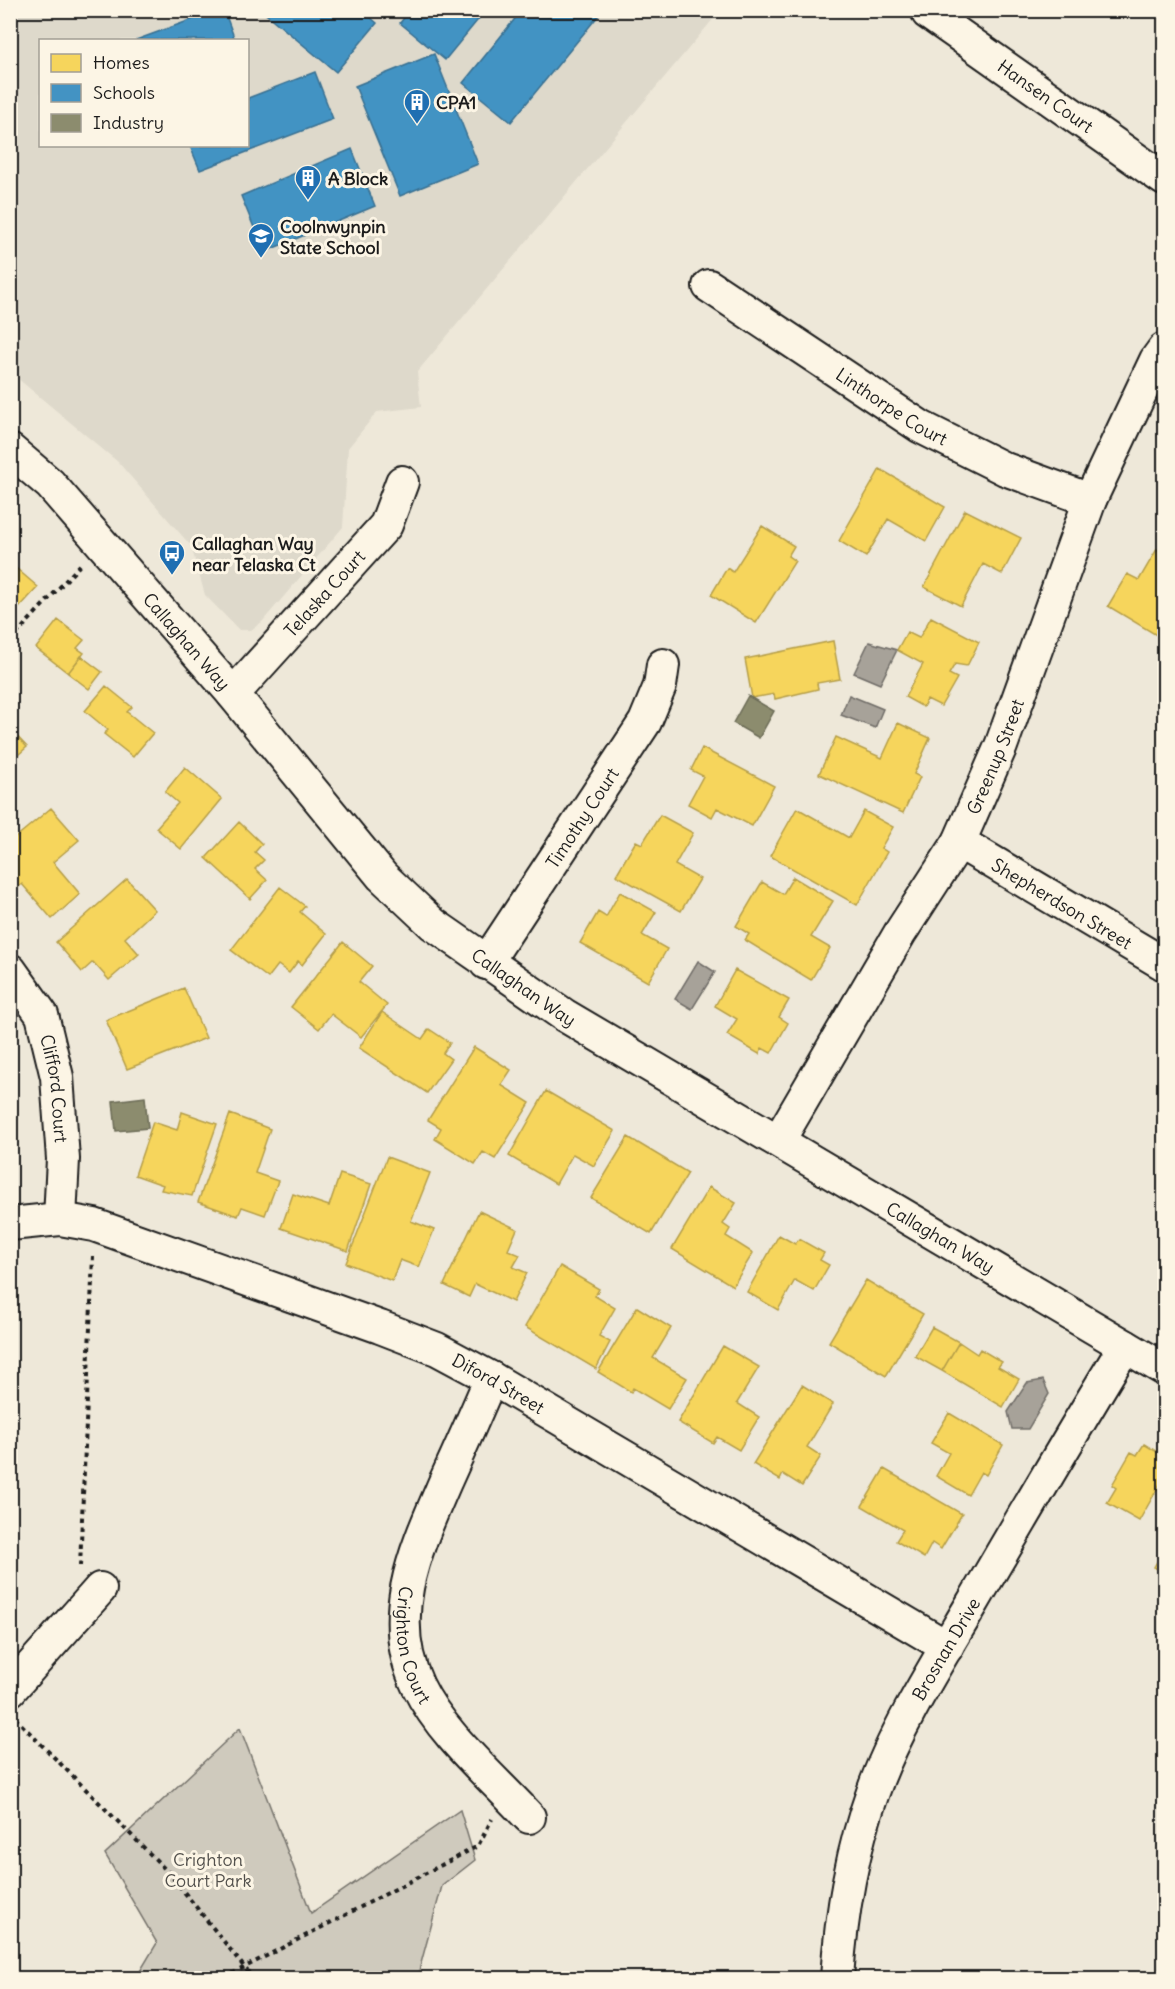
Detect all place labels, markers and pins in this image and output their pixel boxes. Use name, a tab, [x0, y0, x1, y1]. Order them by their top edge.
building icon: CPA1	[402, 87, 432, 125]
place label: CPA1	[436, 91, 477, 114]
building icon: A Block	[293, 163, 323, 201]
place label: A Block	[328, 167, 388, 190]
place label: Coolnwynpin State School	[280, 215, 386, 259]
school or university icon: Coolnwynpin State School	[246, 221, 276, 259]
place label: Callaghan Way near Telaska Ct	[192, 532, 316, 576]
bus stop icon: Callaghan Way near Telaska Ct	[157, 538, 187, 576]

